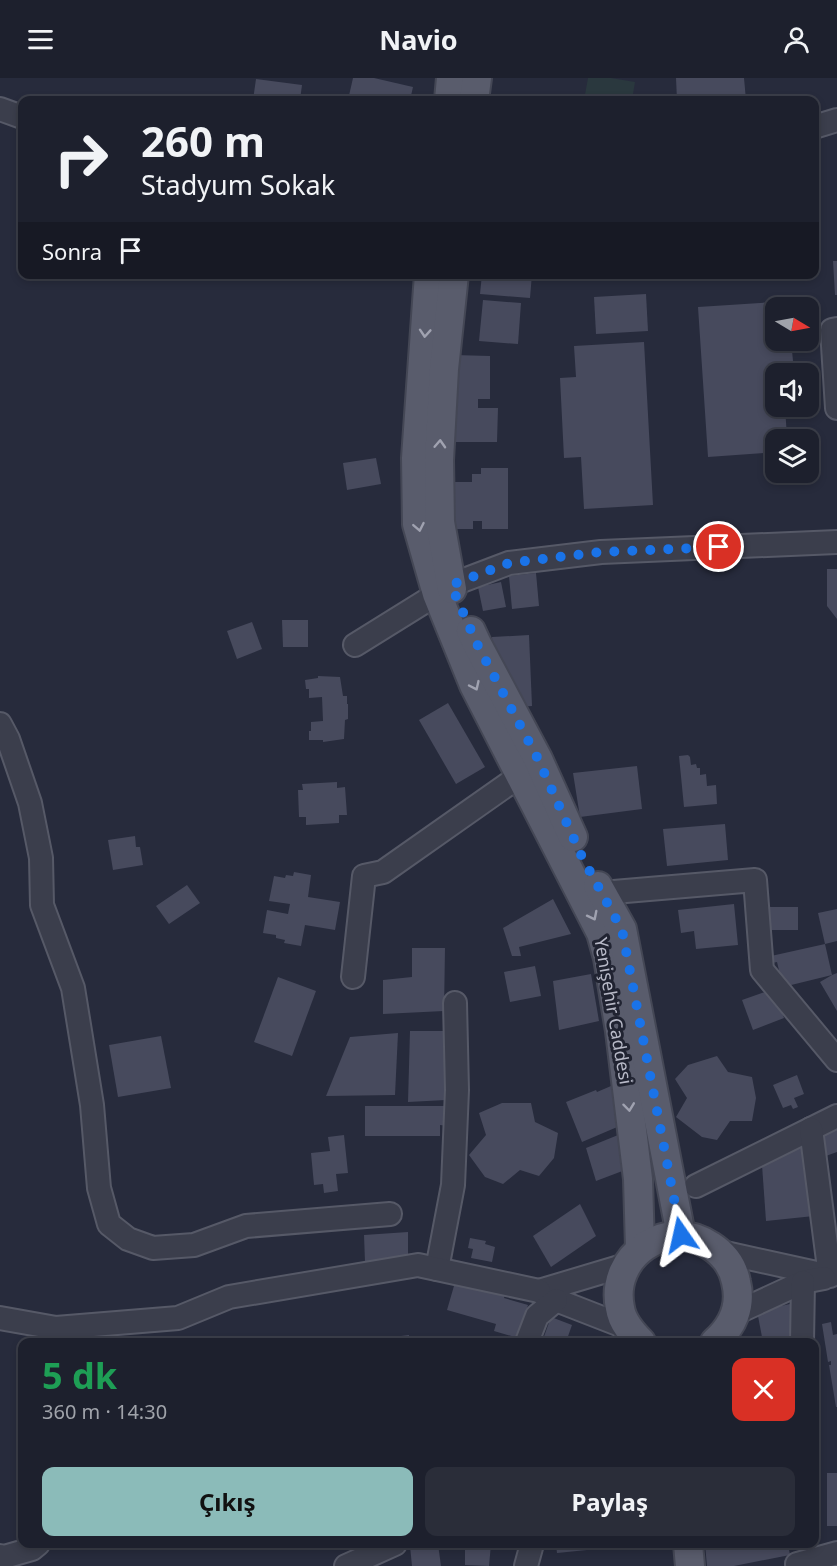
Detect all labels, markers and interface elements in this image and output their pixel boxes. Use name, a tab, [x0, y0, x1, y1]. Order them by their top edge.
text: Navio	[379, 21, 458, 58]
icon: menu	[24, 23, 57, 56]
icon: person	[780, 23, 813, 56]
text: 260 m	[141, 112, 265, 169]
icon: right	[42, 120, 120, 198]
text: Stadyum Sokak	[141, 166, 335, 203]
icon: arrive	[114, 234, 147, 267]
text: Sonra	[42, 236, 102, 266]
north arrow	[765, 297, 819, 351]
map controls	[765, 297, 819, 483]
one-way arrow	[419, 328, 432, 337]
button: sound	[765, 363, 819, 417]
button: layers	[765, 429, 819, 483]
one-way arrow	[433, 439, 446, 448]
pin	[693, 521, 744, 572]
one-way arrow	[412, 522, 425, 532]
icon: arrive	[702, 530, 735, 563]
one-way arrow	[468, 680, 480, 691]
one-way arrow	[586, 910, 597, 921]
street label: Yenişehir Caddesi	[589, 935, 639, 1086]
one-way arrow	[622, 1102, 635, 1111]
position arrow	[649, 1203, 713, 1267]
text: 5 dk	[42, 1351, 117, 1400]
button: close	[732, 1358, 795, 1421]
text: 360 m · 14:30	[42, 1398, 167, 1425]
button: Çıkış	[42, 1467, 413, 1536]
button: Paylaş	[425, 1467, 795, 1536]

